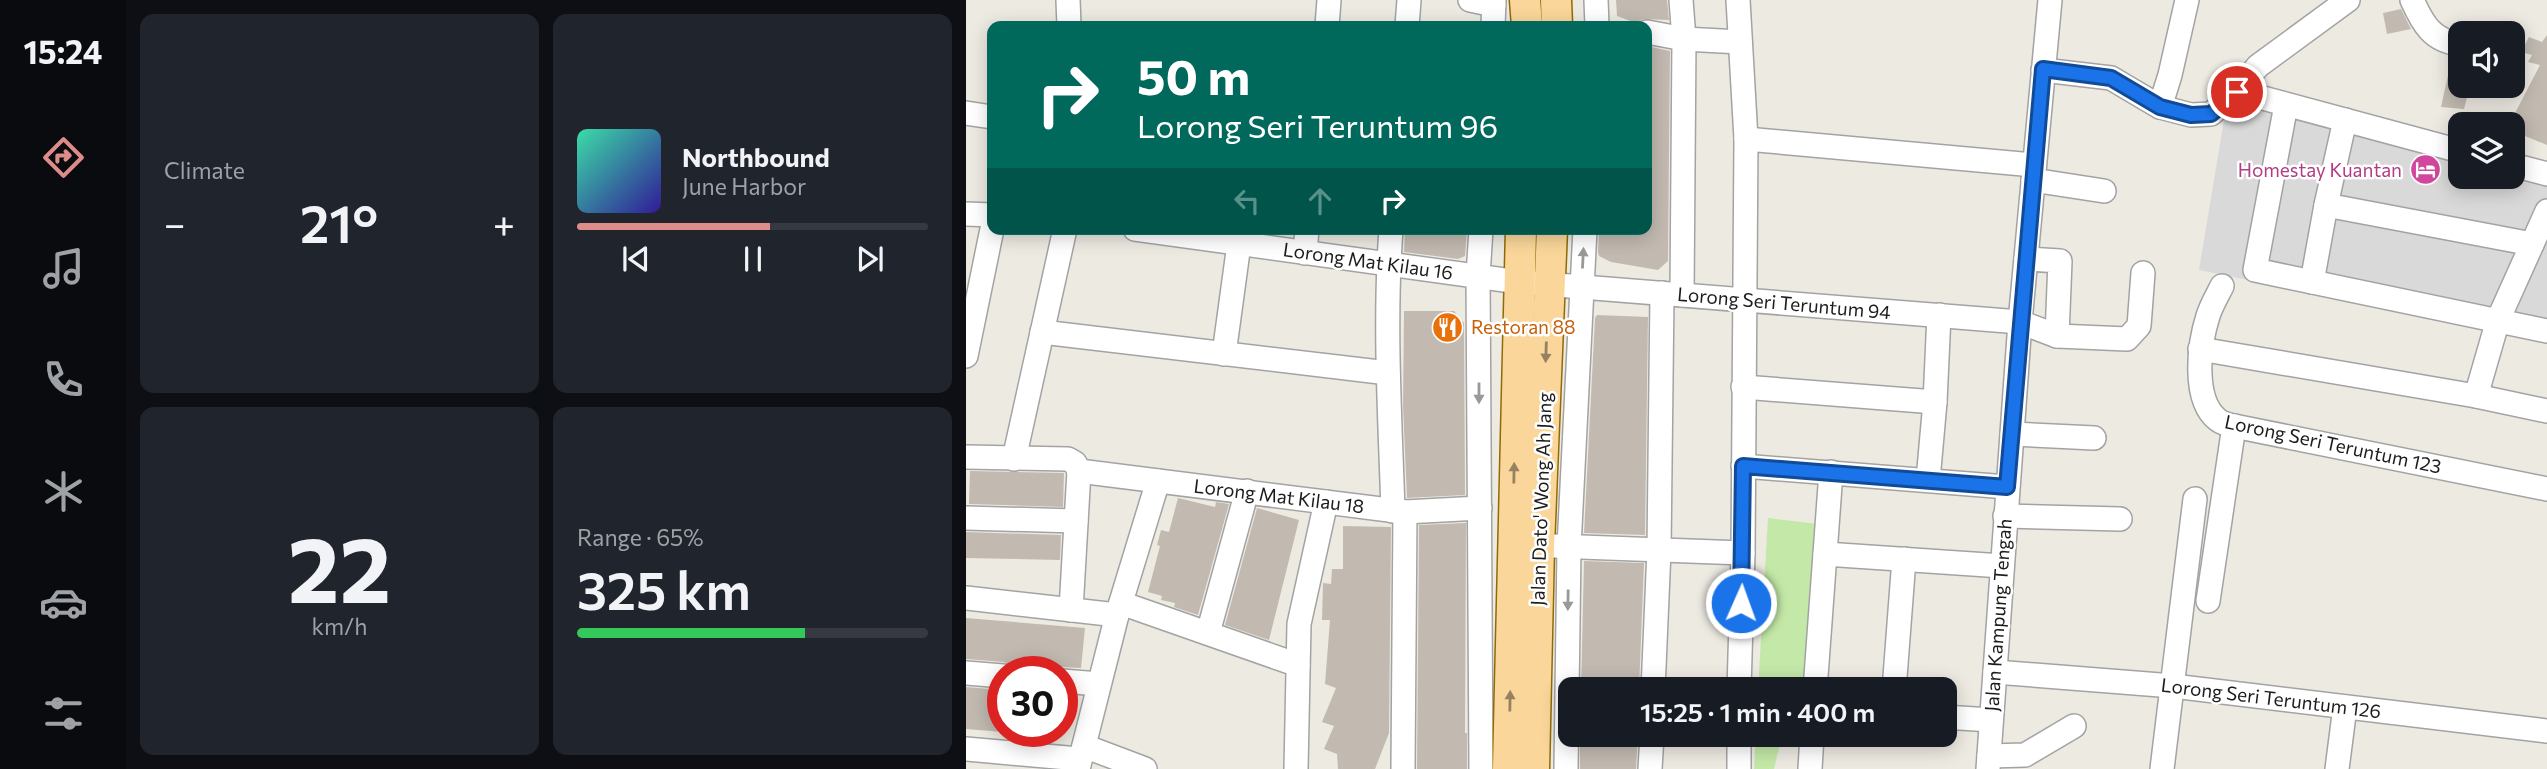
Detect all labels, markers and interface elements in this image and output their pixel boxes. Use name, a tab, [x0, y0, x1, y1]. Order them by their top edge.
map controls	[2448, 21, 2525, 189]
button: sound	[2448, 21, 2525, 98]
text: 15:24	[24, 31, 103, 71]
text: 50 m	[1137, 45, 1250, 105]
icon: right	[1022, 49, 1113, 140]
pin	[2207, 62, 2267, 122]
icon: arrive	[2218, 73, 2256, 111]
text: Lorong Seri Teruntum 96	[1137, 105, 1498, 145]
button: layers	[2448, 112, 2525, 189]
icon: directions	[39, 133, 88, 182]
text: Northbound	[682, 141, 830, 172]
hotel icon: Homestay Kuantan	[2408, 153, 2442, 187]
text: Climate	[164, 156, 245, 184]
place label: Homestay Kuantan	[2238, 158, 2402, 181]
text: June Harbor	[682, 172, 806, 200]
icon: left	[1228, 182, 1266, 220]
icon: ahead	[1301, 182, 1339, 220]
icon: right	[1374, 182, 1412, 220]
text: 21°	[300, 190, 378, 254]
text: −	[164, 199, 186, 246]
text: +	[493, 199, 515, 246]
street label: Lorong Mat Kilau 16	[1282, 237, 1455, 284]
icon: previous	[617, 240, 655, 278]
icon: pause	[734, 240, 772, 278]
icon: next	[851, 240, 889, 278]
icon: music	[39, 244, 88, 293]
one-way arrow	[1578, 247, 1589, 269]
street label: Lorong Seri Teruntum 94	[1676, 282, 1892, 323]
restaurant icon: Restoran 88	[1431, 310, 1465, 344]
place label: Restoran 88	[1471, 315, 1576, 338]
one-way arrow	[1541, 342, 1552, 364]
icon: phone	[39, 355, 88, 404]
one-way arrow	[1473, 383, 1485, 405]
street label: Jalan Dato' Wong Ah Jang	[1525, 392, 1556, 606]
street label: Lorong Seri Teruntum 123	[2223, 409, 2444, 478]
one-way arrow	[1509, 462, 1520, 484]
icon: climate	[39, 467, 88, 516]
street label: Lorong Mat Kilau 18	[1193, 474, 1365, 517]
text: 22	[288, 510, 391, 622]
street label: Jalan Kampung Tengah	[1979, 518, 2016, 712]
text: Range · 65%	[577, 523, 704, 551]
text: 325 km	[577, 557, 751, 621]
position arrow	[1704, 566, 1778, 640]
icon: car	[39, 578, 88, 627]
one-way arrow	[1562, 589, 1574, 611]
text: km/h	[312, 612, 367, 640]
speed limit sign: 30	[987, 656, 1078, 747]
street label: Lorong Seri Teruntum 126	[2160, 673, 2382, 722]
icon: filters	[39, 689, 88, 738]
one-way arrow	[1504, 690, 1515, 712]
text: 15:25 · 1 min · 400 m	[1640, 696, 1875, 727]

